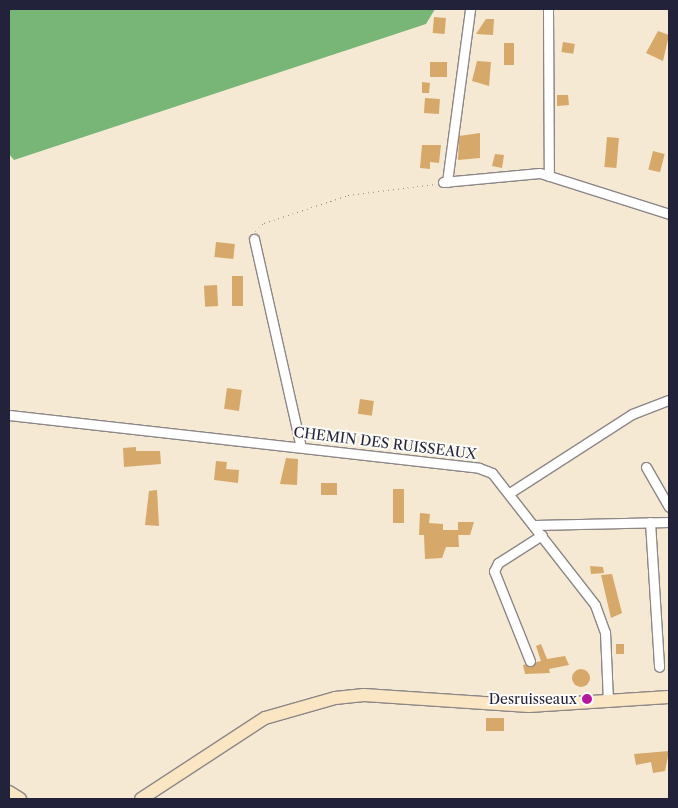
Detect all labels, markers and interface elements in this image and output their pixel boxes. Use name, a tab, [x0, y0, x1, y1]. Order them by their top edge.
street label: CHEMIN DES RUISSEAUX	[293, 423, 477, 463]
place label: Desruisseaux	[489, 691, 577, 707]
marker: Desruisseaux	[581, 693, 593, 705]

